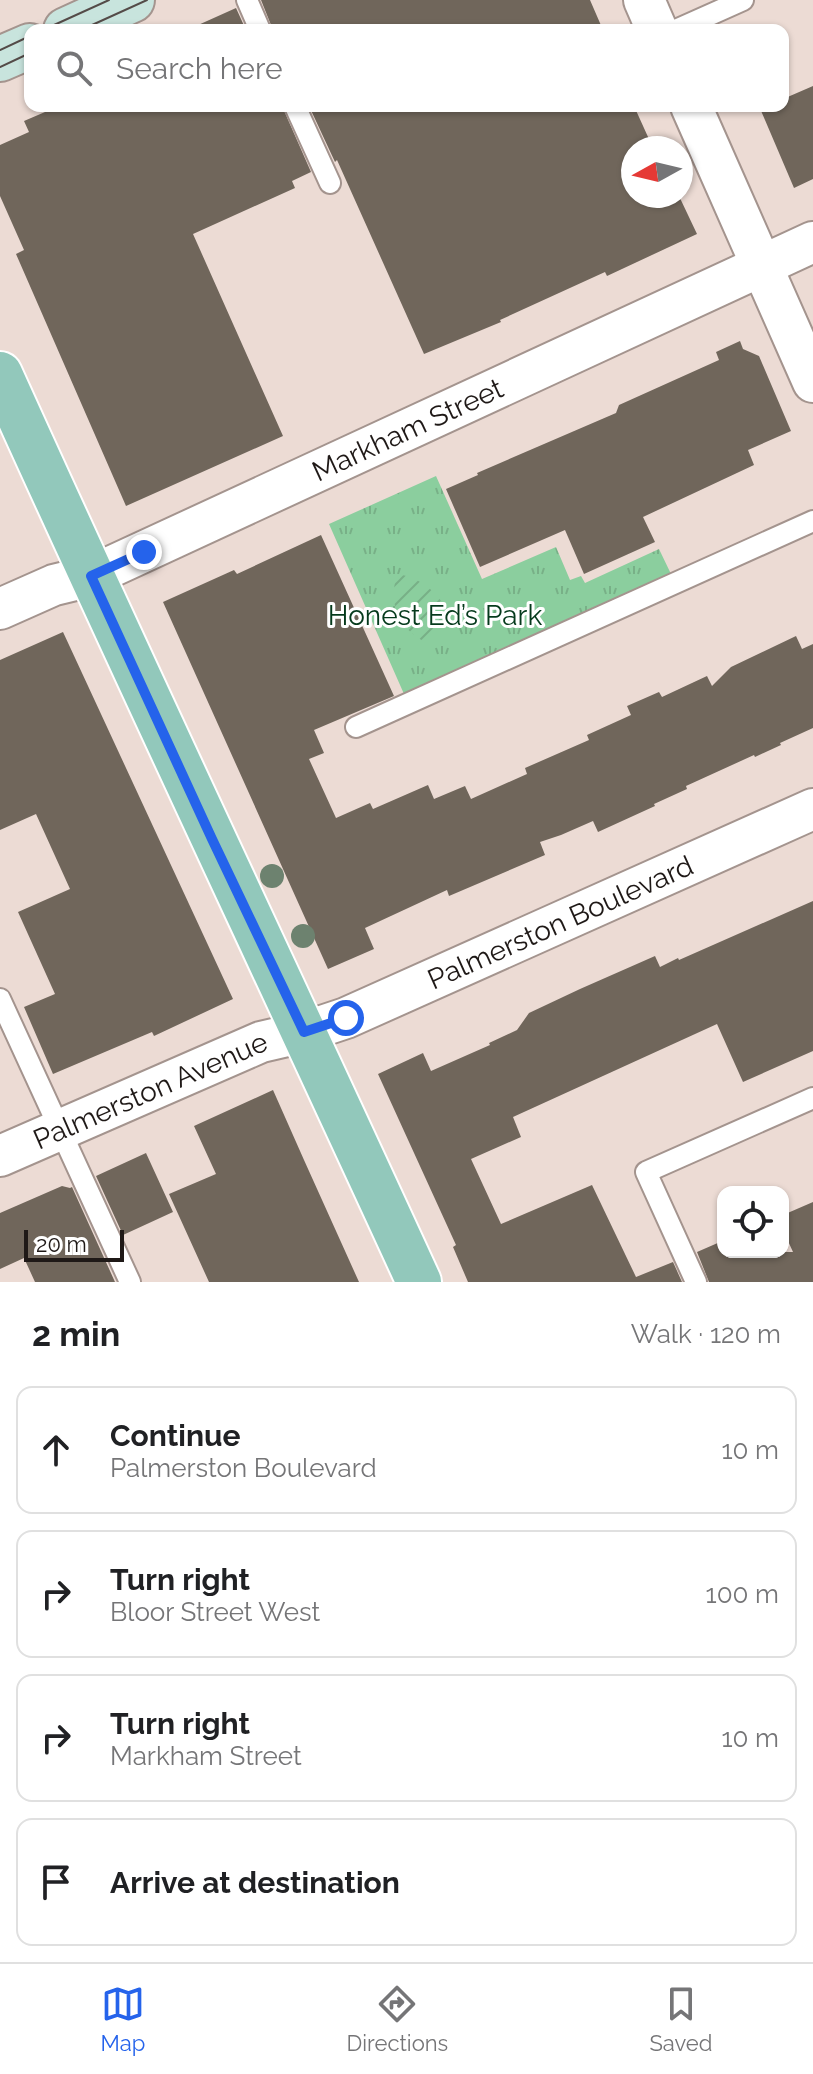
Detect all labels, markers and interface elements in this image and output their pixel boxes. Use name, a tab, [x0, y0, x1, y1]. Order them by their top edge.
search box	[24, 24, 789, 112]
icon: search	[52, 46, 96, 90]
text: Search here	[116, 51, 283, 86]
north arrow	[621, 136, 693, 208]
street label: Markham Street	[307, 371, 509, 488]
route end	[126, 534, 162, 570]
park label: Honest Ed’s Park	[328, 599, 542, 632]
street label: Palmerston Boulevard	[422, 848, 698, 996]
route start	[328, 1000, 364, 1036]
street label: Palmerston Avenue	[28, 1025, 273, 1156]
map controls	[717, 1186, 789, 1258]
button: locate	[717, 1186, 789, 1258]
scale bar	[24, 1226, 124, 1262]
text: 20 m	[36, 1231, 87, 1257]
text: 2 min	[32, 1314, 120, 1354]
text: Walk · 120 m	[631, 1319, 781, 1349]
text: Continue	[110, 1418, 241, 1453]
icon: ahead	[34, 1428, 78, 1472]
text: 10 m	[721, 1435, 779, 1465]
text: Palmerston Boulevard	[110, 1453, 377, 1483]
text: Turn right	[110, 1562, 250, 1597]
icon: right	[34, 1572, 78, 1616]
text: 100 m	[706, 1579, 779, 1609]
text: Bloor Street West	[110, 1597, 320, 1627]
text: Turn right	[110, 1706, 250, 1741]
icon: right	[34, 1716, 78, 1760]
text: 10 m	[721, 1723, 779, 1753]
text: Markham Street	[110, 1741, 302, 1771]
icon: arrive	[34, 1860, 78, 1904]
text: Arrive at destination	[110, 1865, 400, 1900]
tab: Map	[101, 1982, 145, 2056]
tab: Directions	[347, 1982, 448, 2056]
tab: Saved	[649, 1982, 712, 2056]

